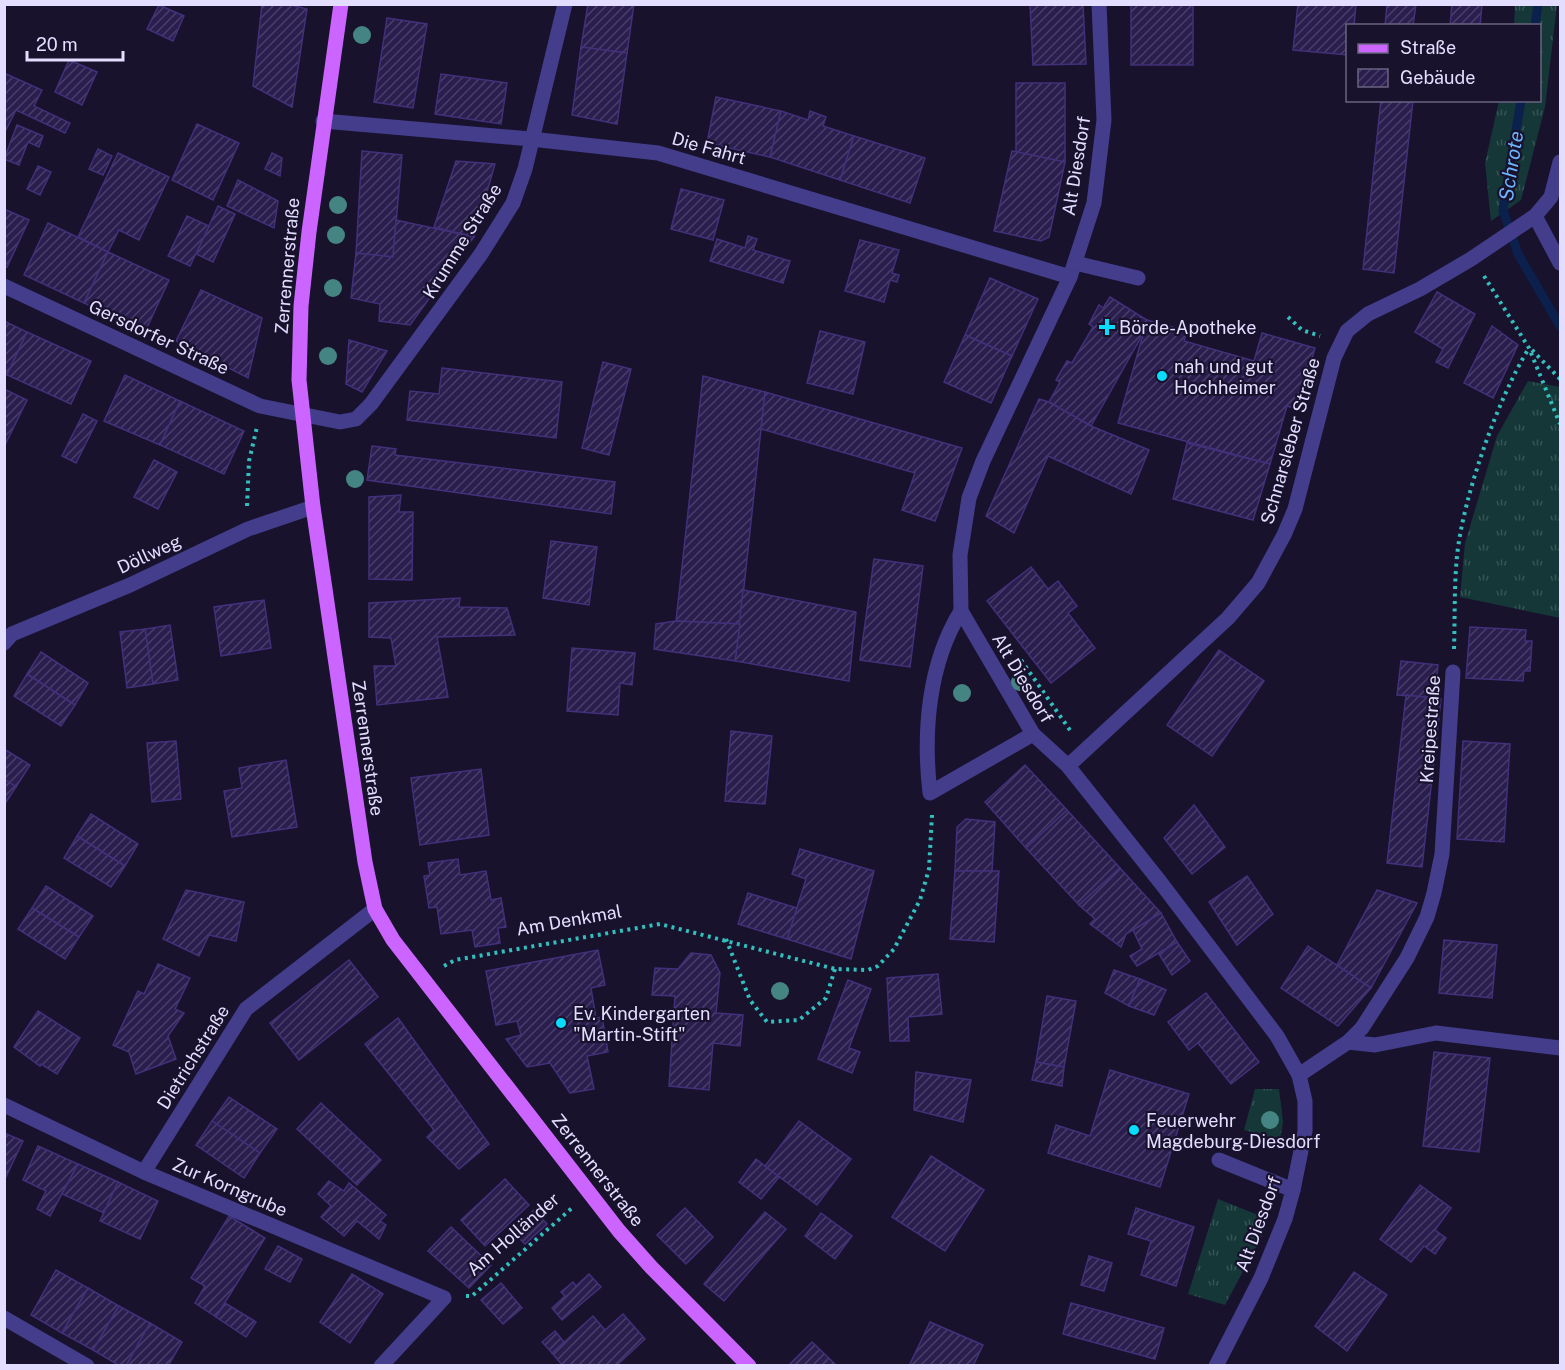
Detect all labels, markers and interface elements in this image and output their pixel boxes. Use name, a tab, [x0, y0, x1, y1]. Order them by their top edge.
scale bar	[27, 24, 123, 62]
legend	[1346, 24, 1541, 102]
text: 20 m	[36, 34, 78, 55]
text: Straße	[1400, 37, 1456, 58]
text: Gebäude	[1400, 67, 1475, 88]
street label: Alt Diesdorf	[1058, 115, 1094, 217]
street label: Die Fahrt	[670, 127, 748, 169]
water label: Schrote	[1494, 129, 1528, 203]
street label: Krumme Straße	[418, 180, 506, 302]
street label: Zerrennerstraße	[271, 197, 303, 335]
street label: Gersdorfer Straße	[86, 295, 232, 379]
place label: Börde-Apotheke	[1119, 317, 1256, 338]
marker: Börde-Apotheke	[1100, 320, 1114, 334]
street label: Schnarsleber Straße	[1256, 355, 1324, 527]
place label: nah und gut Hochheimer	[1174, 356, 1276, 398]
marker: nah und gut Hochheimer	[1155, 369, 1169, 383]
street label: Döllweg	[114, 530, 184, 578]
street label: Alt Diesdorf	[988, 630, 1058, 726]
street label: Kreipestraße	[1416, 674, 1444, 784]
street label: Zerrennerstraße	[348, 679, 388, 817]
street label: Am Denkmal	[515, 900, 623, 940]
street label: Dietrichstraße	[153, 1001, 233, 1113]
place label: Ev. Kindergarten "Martin-Stift"	[573, 1003, 710, 1045]
marker: Ev. Kindergarten "Martin-Stift"	[554, 1016, 568, 1030]
street label: Zerrennerstraße	[548, 1110, 648, 1230]
place label: Feuerwehr Magdeburg-Diesdorf	[1146, 1110, 1320, 1152]
marker: Feuerwehr Magdeburg-Diesdorf	[1127, 1123, 1141, 1137]
street label: Zur Korngrube	[170, 1153, 290, 1221]
street label: Alt Diesdorf	[1231, 1173, 1285, 1275]
street label: Am Holländer	[463, 1188, 563, 1280]

